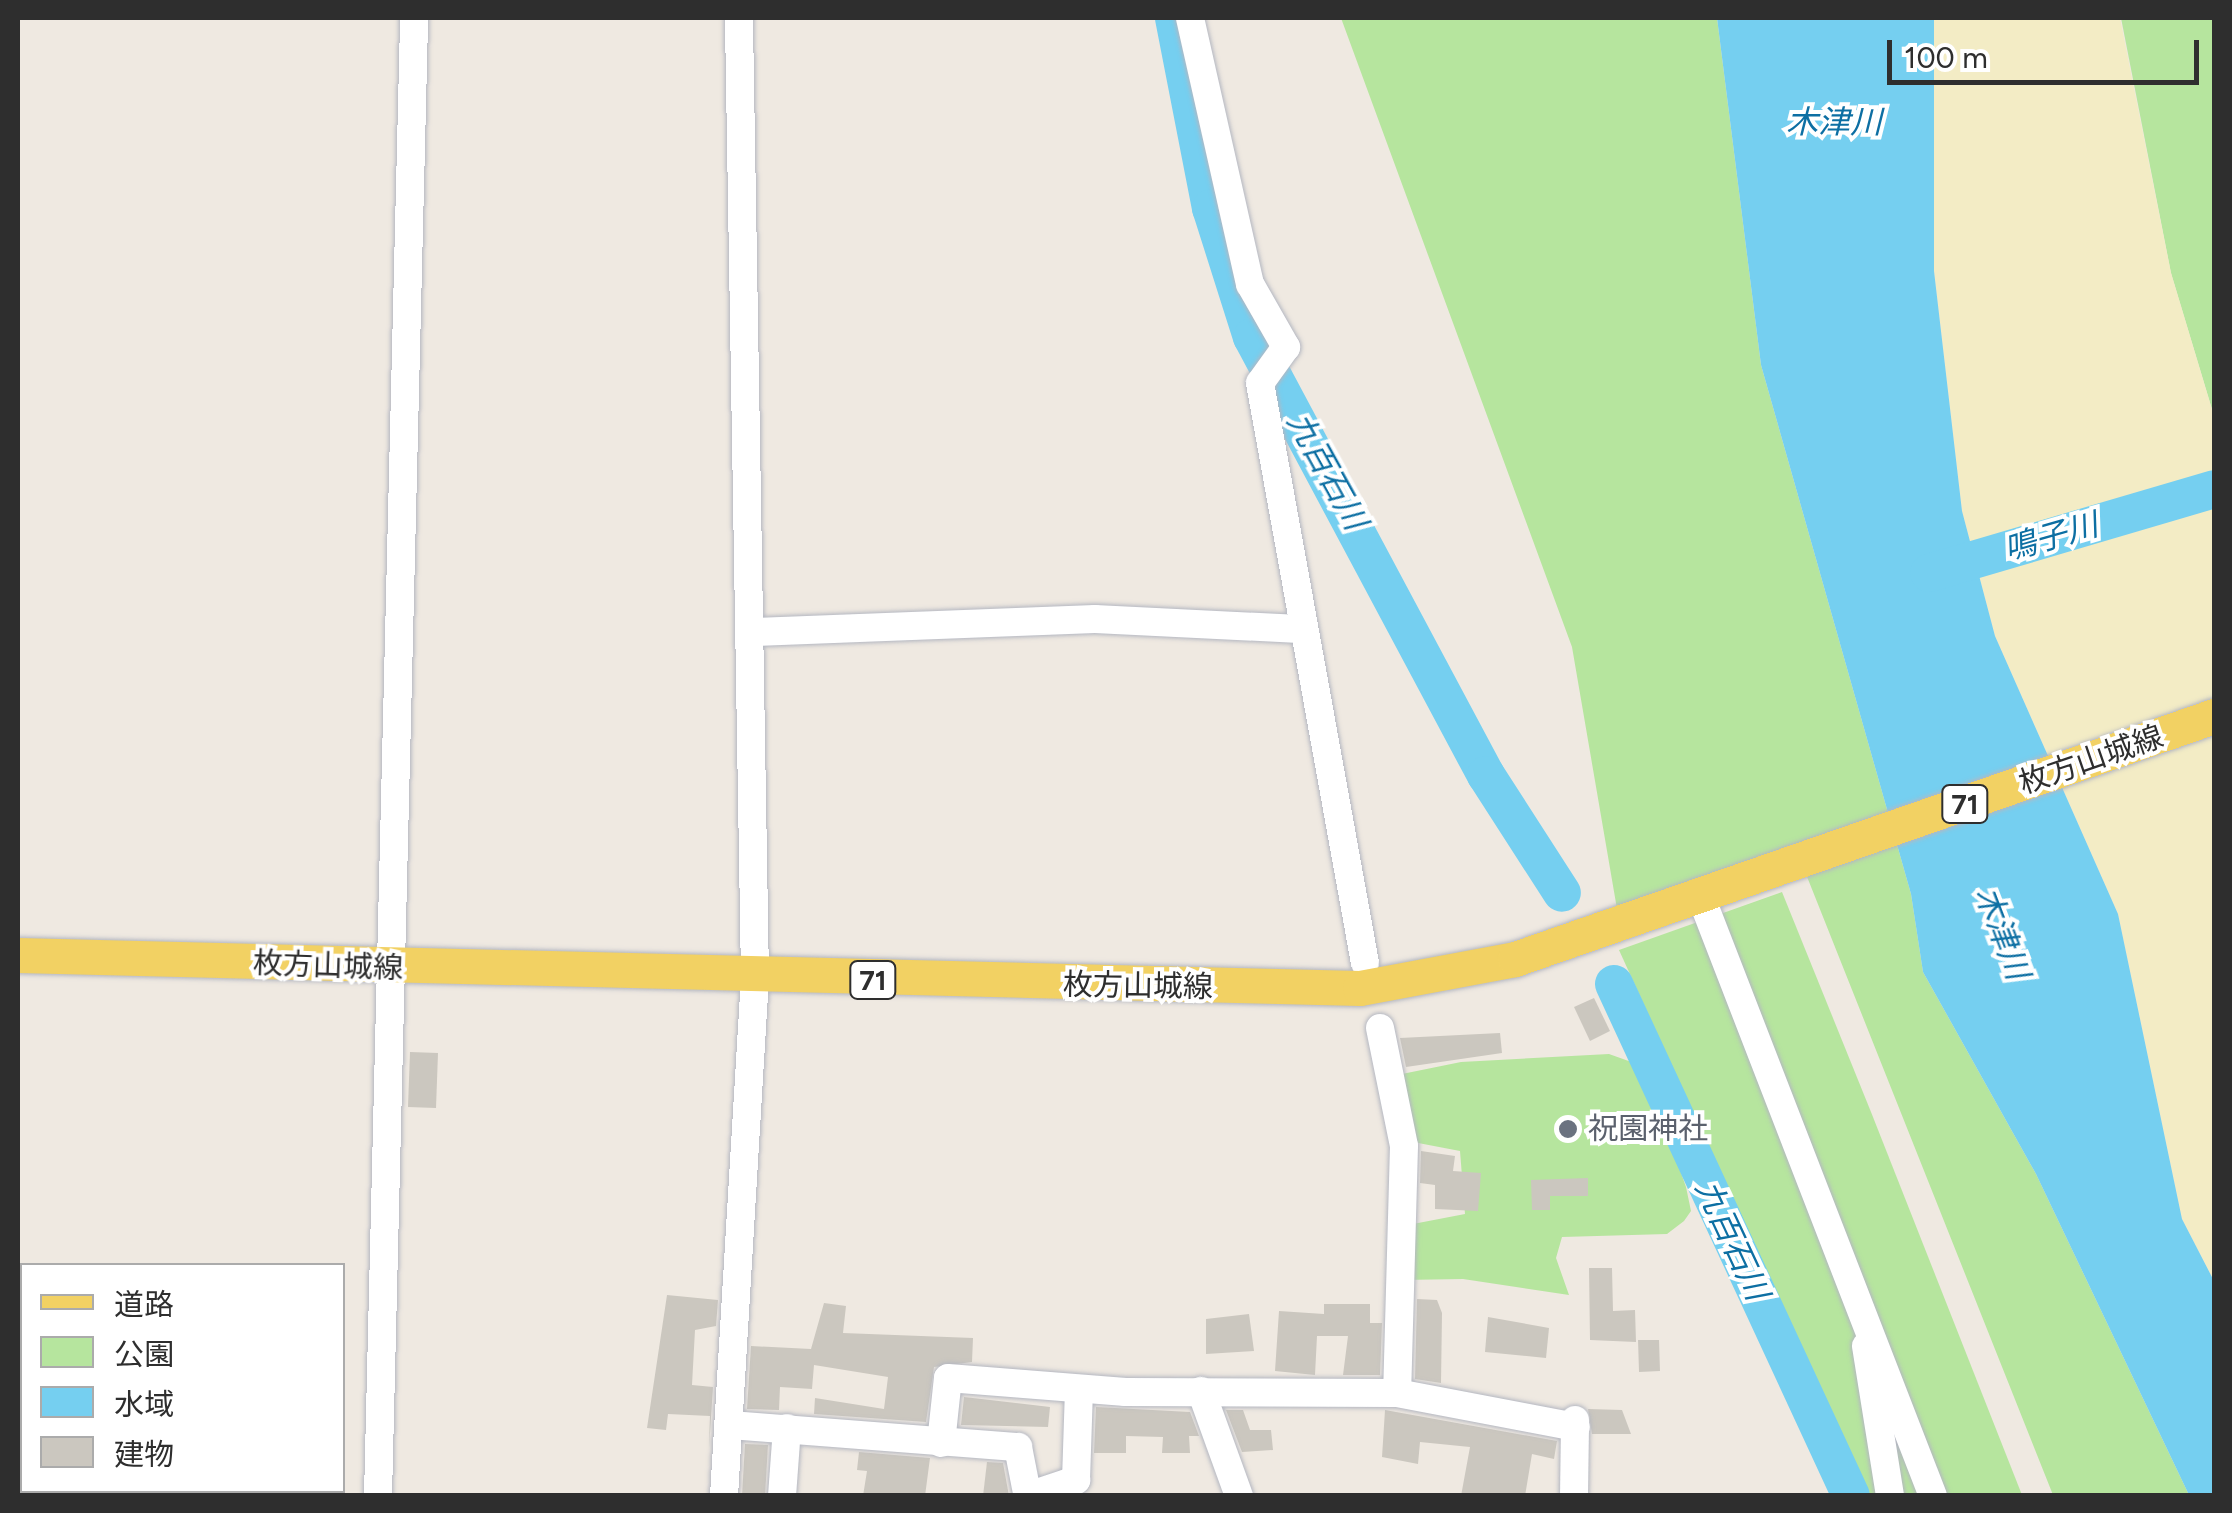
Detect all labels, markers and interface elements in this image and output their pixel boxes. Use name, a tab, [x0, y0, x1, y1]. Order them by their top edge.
scale bar	[1892, 20, 2204, 82]
text: 100 m	[1904, 39, 1988, 76]
water label: 木津川	[1786, 103, 1882, 141]
water label: 九百石川	[1279, 406, 1375, 536]
water label: 鳴子川	[2000, 505, 2102, 569]
street label: 枚方山城線	[2014, 719, 2168, 801]
road number: 71	[1940, 781, 1990, 827]
water label: 木津川	[1967, 881, 2037, 985]
street label: 枚方山城線	[252, 945, 404, 987]
road number: 71	[848, 957, 898, 1003]
street label: 枚方山城線	[1063, 967, 1213, 1005]
place label: 祝園神社	[1588, 1111, 1708, 1147]
marker: 祝園神社	[1557, 1118, 1579, 1140]
water label: 九百石川	[1688, 1174, 1776, 1306]
legend	[20, 1263, 345, 1493]
text: 道路	[114, 1286, 174, 1323]
text: 公園	[114, 1336, 174, 1373]
text: 水域	[114, 1386, 174, 1423]
text: 建物	[114, 1436, 174, 1473]

